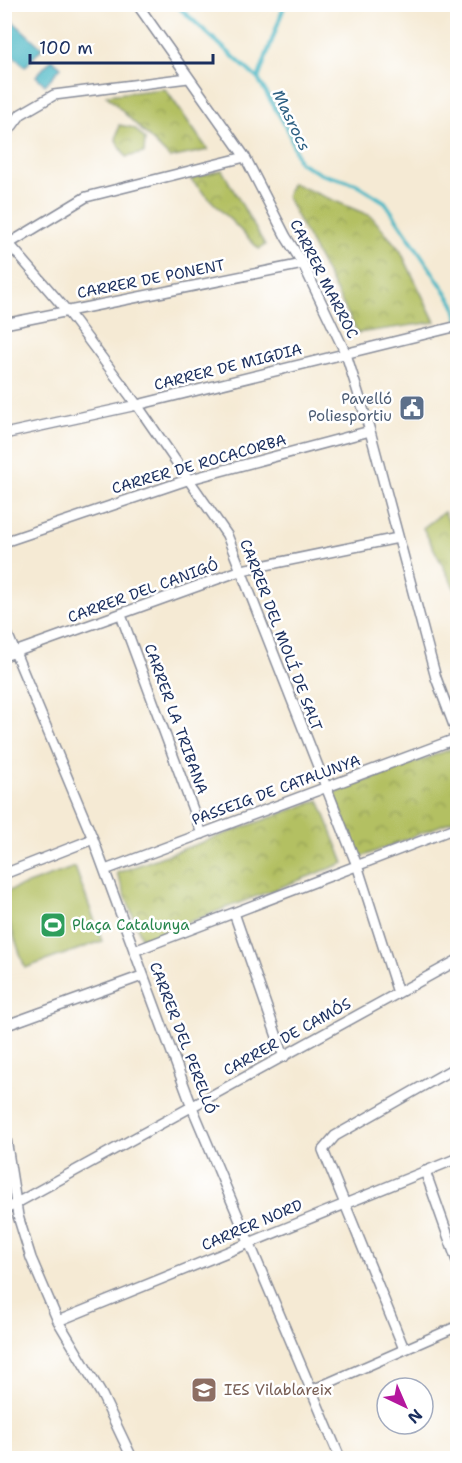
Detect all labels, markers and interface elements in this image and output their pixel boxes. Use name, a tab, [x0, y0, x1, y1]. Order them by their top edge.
scale bar	[30, 27, 213, 65]
text: 100 m	[39, 36, 93, 60]
water label: Masrocs	[268, 86, 315, 154]
street label: CARRER MARROC	[285, 216, 363, 342]
street label: CARRER DE PONENT	[75, 255, 227, 303]
street label: CARRER DE MIGDIA	[152, 339, 304, 395]
place label: Pavelló Poliesportiu	[308, 389, 392, 426]
public building icon: Pavelló Poliesportiu	[397, 393, 427, 423]
street label: CARRER DE ROCACORBA	[109, 429, 289, 498]
street label: CARRER DEL MOLÍ DE SALT	[235, 536, 328, 734]
street label: CARRER DEL CANIGÓ	[65, 554, 221, 628]
street label: CARRER LA TRIBANA	[139, 641, 213, 797]
street label: PASSEIG DE CATALUNYA	[189, 750, 363, 830]
sports icon: Plaça Catalunya	[38, 910, 68, 940]
place label: Plaça Catalunya	[72, 915, 190, 935]
street label: CARRER DEL PERELLÓ	[145, 959, 222, 1117]
street label: CARRER DE CAMÓS	[219, 993, 354, 1080]
street label: CARRER NORD	[198, 1195, 306, 1255]
school or university icon: IES Vilablareix	[189, 1375, 219, 1405]
north arrow	[375, 1376, 435, 1436]
place label: IES Vilablareix	[224, 1380, 332, 1400]
text: N	[403, 1404, 427, 1428]

